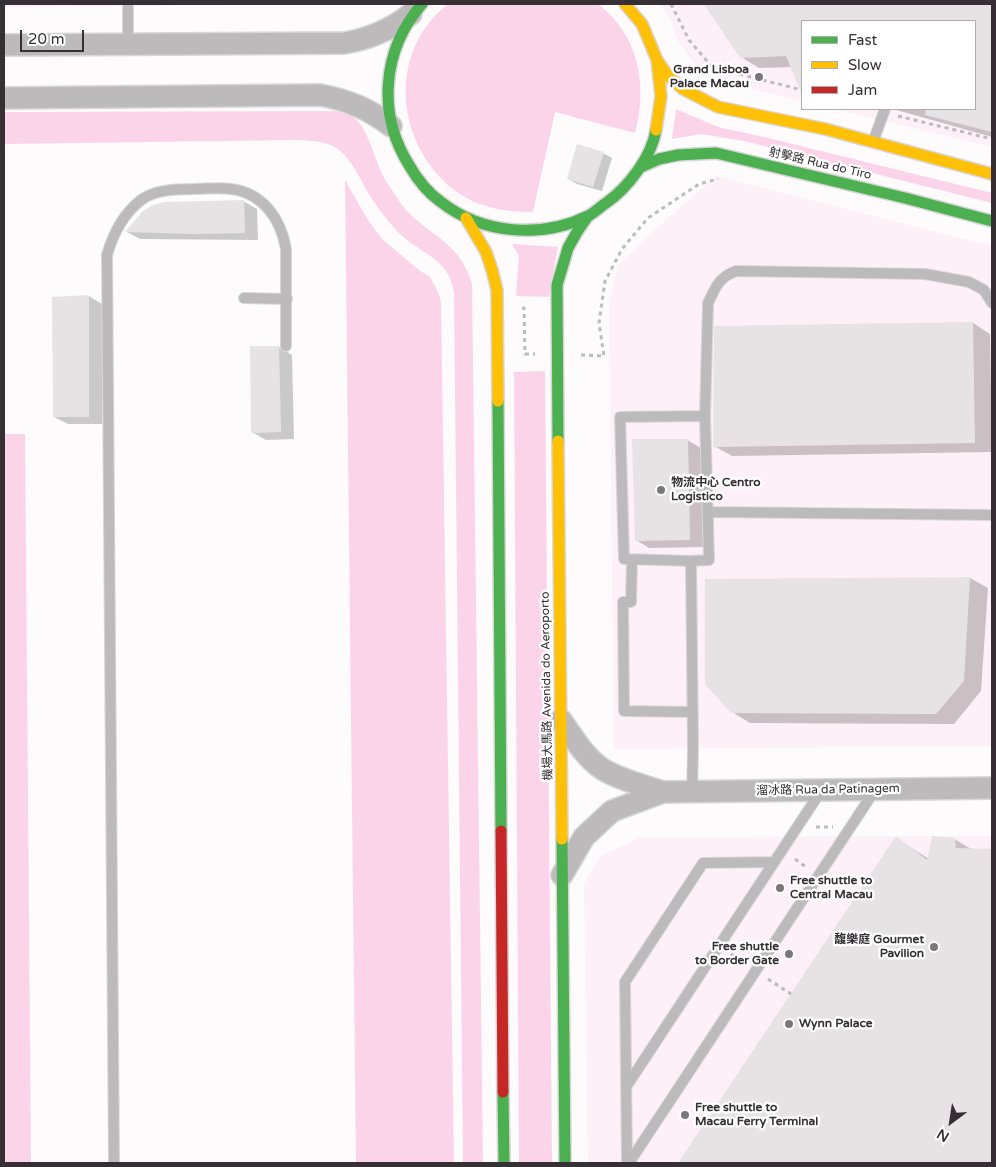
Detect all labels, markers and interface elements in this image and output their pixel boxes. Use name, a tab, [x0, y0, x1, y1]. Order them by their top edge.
scale bar	[22, 20, 86, 52]
legend	[801, 20, 976, 110]
text: 20 m	[28, 30, 65, 48]
text: Fast	[848, 31, 877, 49]
text: Slow	[848, 56, 882, 74]
place label: Grand Lisboa Palace Macau	[670, 63, 749, 91]
marker: Grand Lisboa Palace Macau	[753, 71, 765, 83]
text: Jam	[848, 81, 877, 99]
street label: 射擊路 Rua do Tiro	[767, 145, 873, 183]
place label: 物流中心 Centro Logistico	[671, 476, 761, 504]
marker: 物流中心 Centro Logistico	[655, 484, 667, 496]
street label: 機場大馬路 Avenida do Aeroporto	[538, 591, 556, 781]
street label: 溜冰路 Rua da Patinagem	[756, 782, 900, 798]
place label: Free shuttle to Central Macau	[790, 874, 873, 902]
marker: Free shuttle to Central Macau	[774, 882, 786, 894]
place label: 馥樂庭 Gourmet Pavilion	[834, 933, 924, 961]
place label: Free shuttle to Border Gate	[695, 940, 779, 968]
marker: 馥樂庭 Gourmet Pavilion	[928, 941, 940, 953]
marker: Free shuttle to Border Gate	[783, 948, 795, 960]
place label: Wynn Palace	[799, 1017, 873, 1031]
marker: Wynn Palace	[783, 1018, 795, 1030]
north arrow	[926, 1097, 976, 1147]
place label: Free shuttle to Macau Ferry Terminal	[695, 1101, 818, 1129]
marker: Free shuttle to Macau Ferry Terminal	[679, 1109, 691, 1121]
text: N	[934, 1125, 952, 1145]

